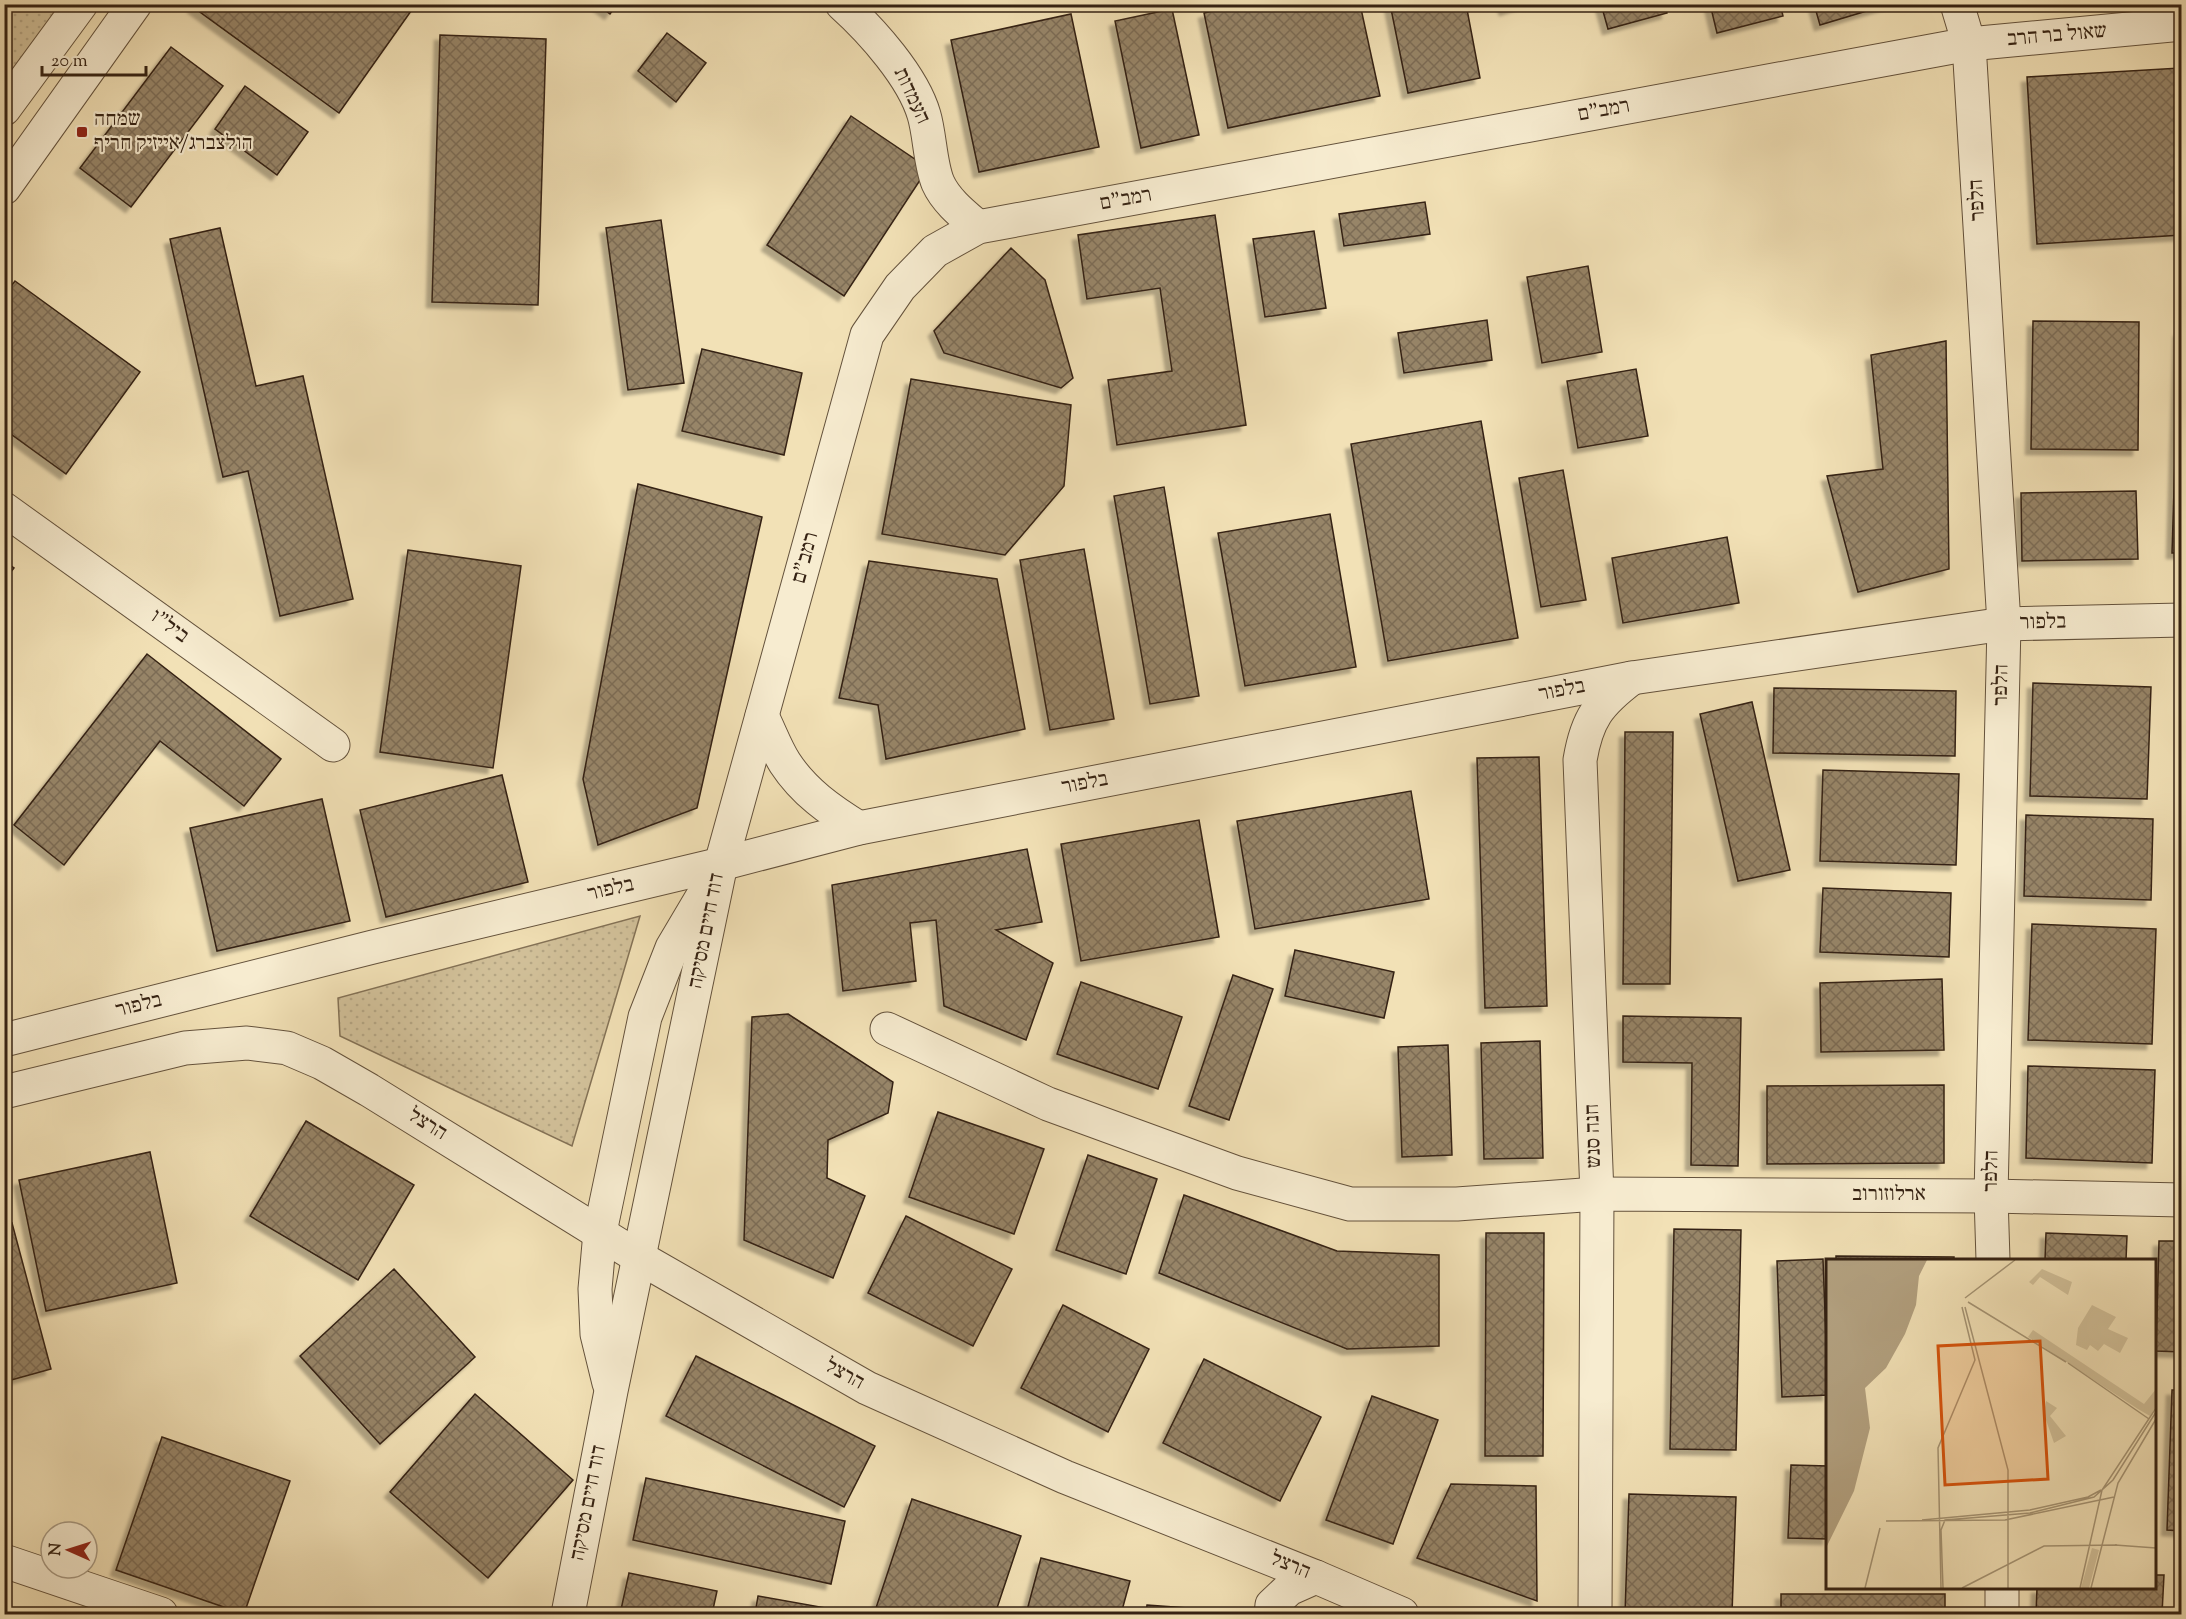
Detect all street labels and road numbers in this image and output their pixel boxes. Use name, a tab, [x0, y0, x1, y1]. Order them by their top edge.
street label: שאול בר הרב	[2006, 17, 2108, 55]
street label: העמדות	[885, 63, 937, 129]
street label: רמב"ם	[1576, 92, 1632, 130]
street label: הלפר	[1962, 178, 1994, 222]
street label: רמב"ם	[1098, 181, 1154, 219]
street label: רמב"ם	[785, 529, 827, 587]
street label: ביל"ו	[143, 603, 195, 651]
street label: בלפור	[2019, 608, 2067, 638]
street label: הלפר	[1987, 664, 2017, 706]
street label: בלפור	[1536, 672, 1588, 710]
street label: בלפור	[1059, 765, 1111, 803]
street label: בלפור	[585, 870, 637, 910]
street label: דוד חיים מסיקה	[681, 871, 733, 991]
street label: בלפור	[113, 986, 165, 1026]
street label: הרצל	[402, 1101, 452, 1149]
street label: חנה סנש	[1578, 1103, 1610, 1169]
street label: הלפר	[1977, 1150, 2007, 1192]
street label: ארלוזורוב	[1852, 1180, 1926, 1210]
street label: הרצל	[819, 1352, 869, 1398]
street label: דוד חיים מסיקה	[563, 1443, 615, 1563]
street label: הרצל	[1265, 1544, 1315, 1588]

